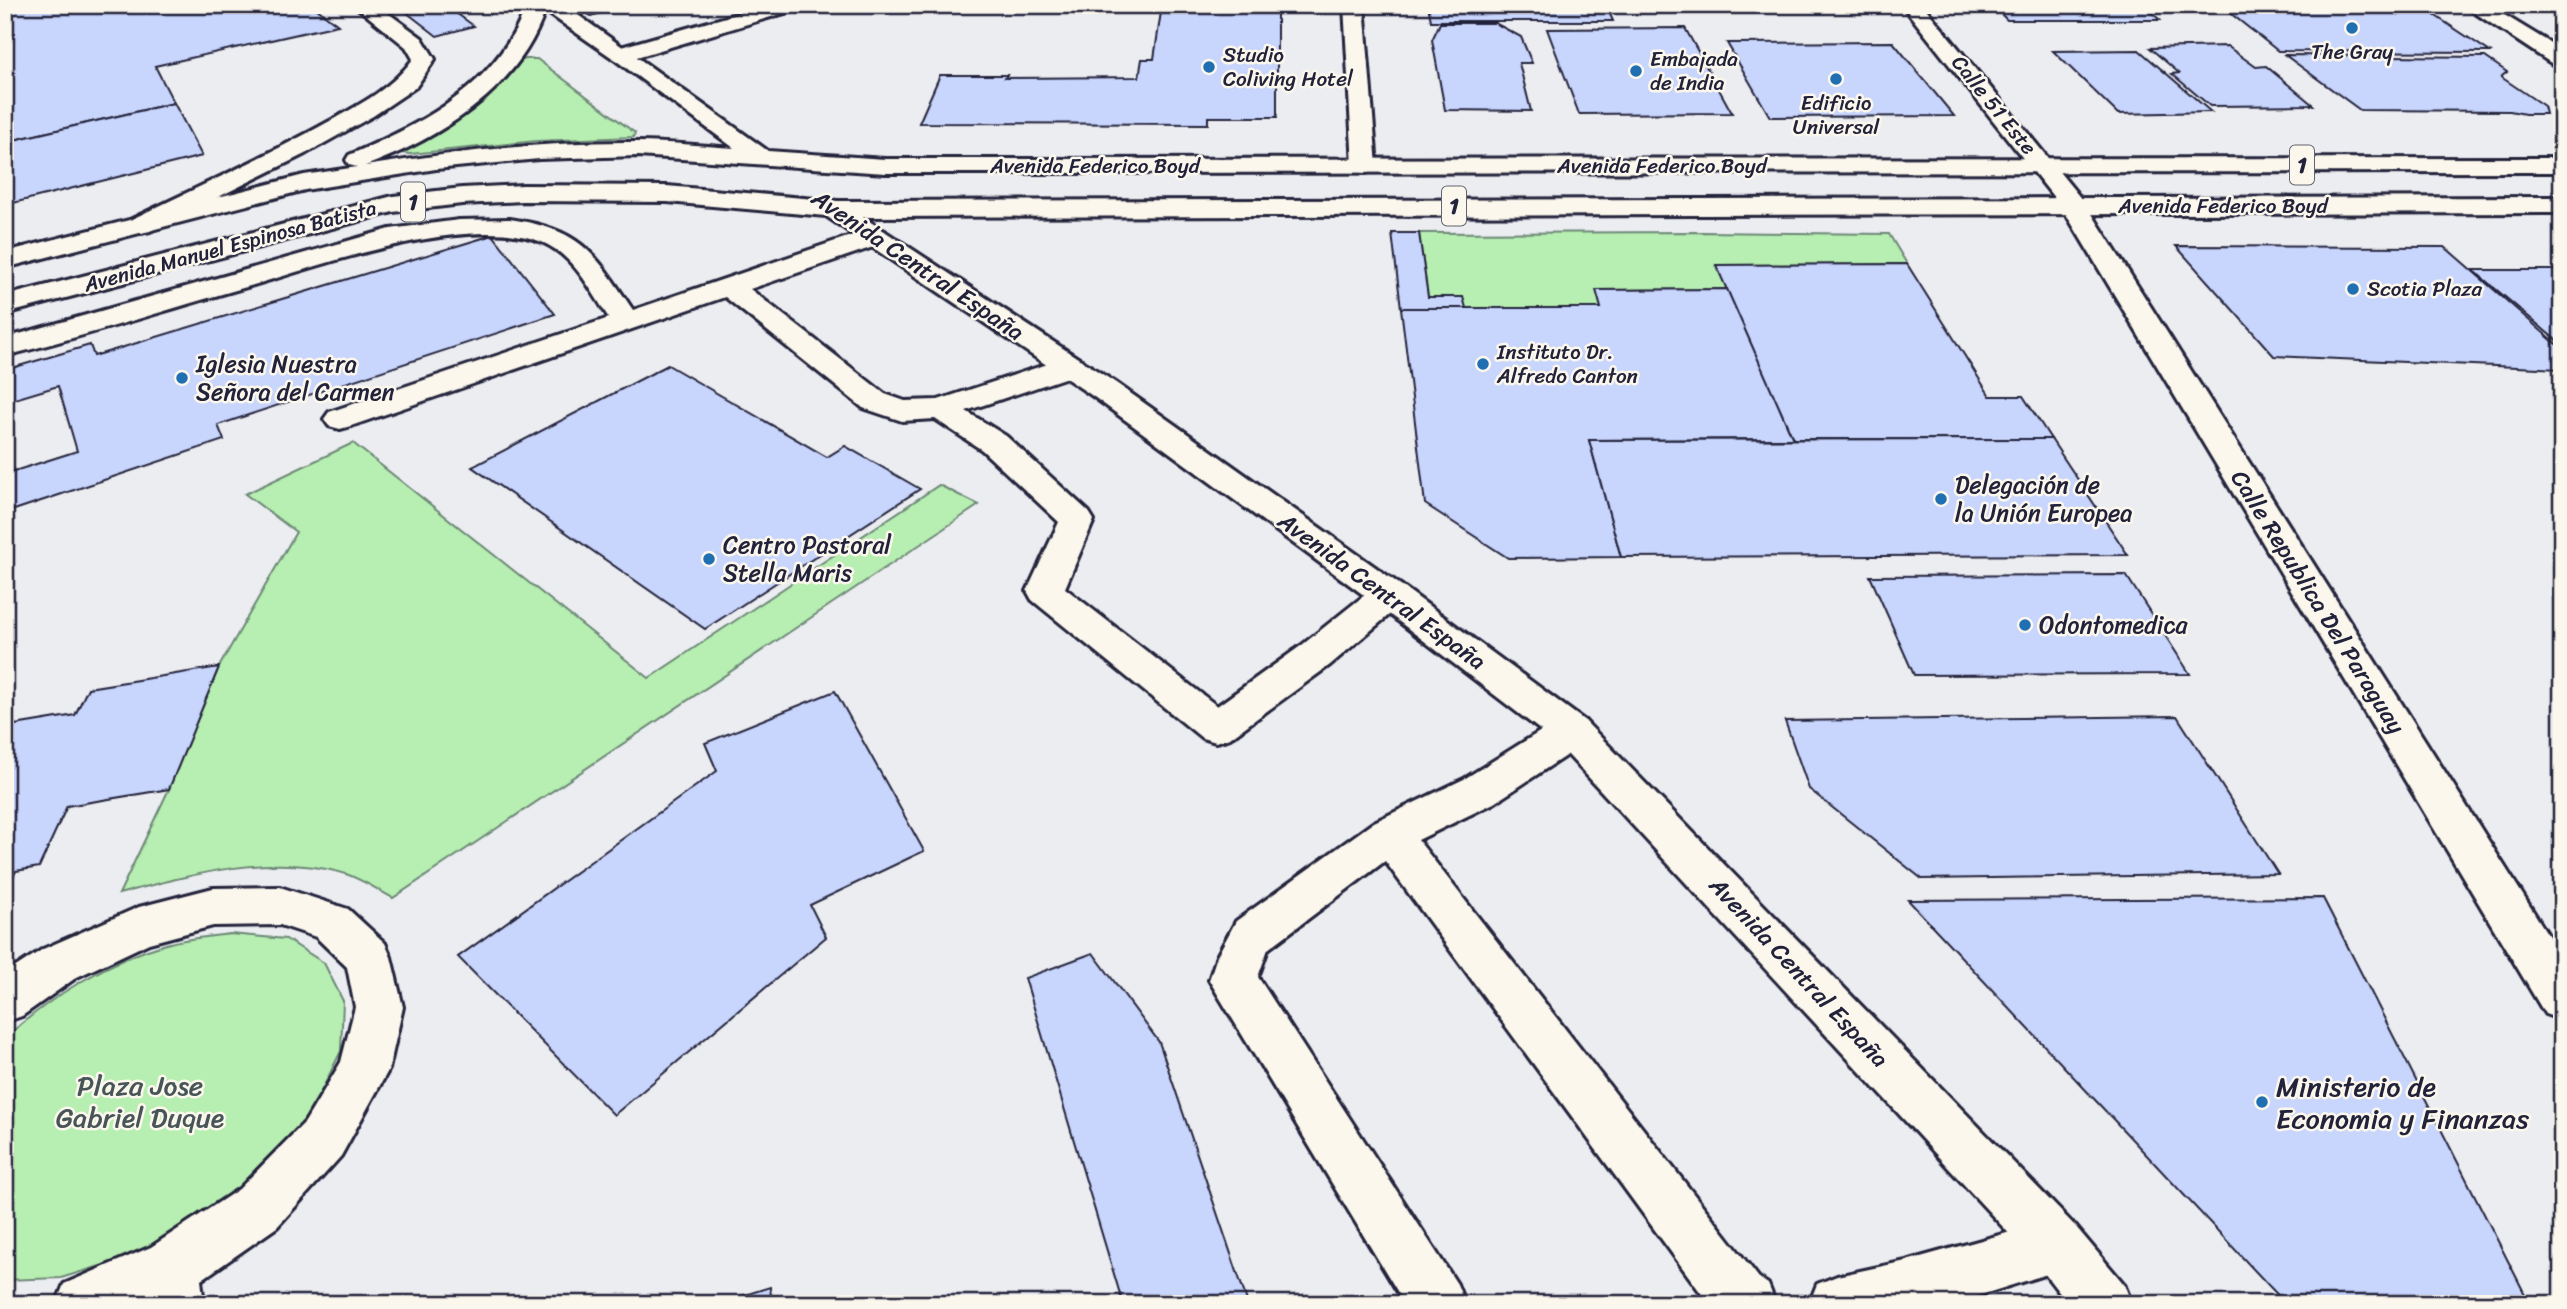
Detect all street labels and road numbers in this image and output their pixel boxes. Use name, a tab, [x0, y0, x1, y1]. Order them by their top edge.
street label: Calle 51 Este	[1941, 46, 2047, 164]
road number: 1	[2290, 146, 2314, 184]
street label: Avenida Federico Boyd	[989, 147, 1202, 185]
street label: Avenida Federico Boyd	[1556, 147, 1769, 185]
street label: Avenida Central España	[802, 177, 1033, 352]
road number: 1	[401, 182, 425, 222]
road number: 1	[1442, 186, 1466, 226]
street label: Avenida Federico Boyd	[2117, 187, 2330, 225]
street label: Avenida Manuel Espinosa Batista	[78, 189, 381, 304]
street label: Calle Republica Del Paraguay	[2219, 461, 2417, 743]
street label: Avenida Central España	[1268, 500, 1495, 681]
street label: Avenida Central España	[1698, 866, 1899, 1078]

